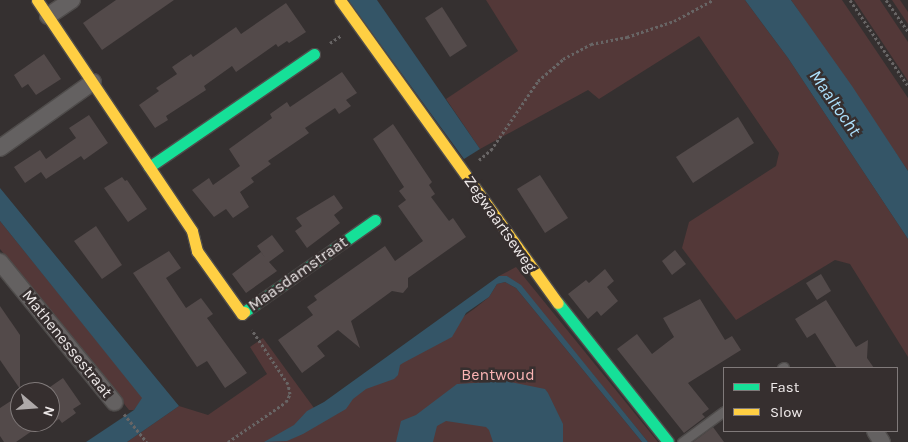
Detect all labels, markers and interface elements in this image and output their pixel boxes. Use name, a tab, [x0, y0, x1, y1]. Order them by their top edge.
water label: Maaltocht	[804, 66, 866, 140]
street label: Zegwaartseweg	[460, 172, 540, 276]
street label: Maasdamstraat	[245, 233, 351, 315]
street label: Mathenessestraat	[18, 286, 116, 402]
park label: Bentwoud	[461, 365, 535, 385]
legend	[723, 367, 898, 432]
text: Fast	[770, 378, 799, 396]
north arrow	[10, 382, 60, 432]
text: Slow	[770, 403, 802, 421]
text: N	[39, 404, 58, 419]

